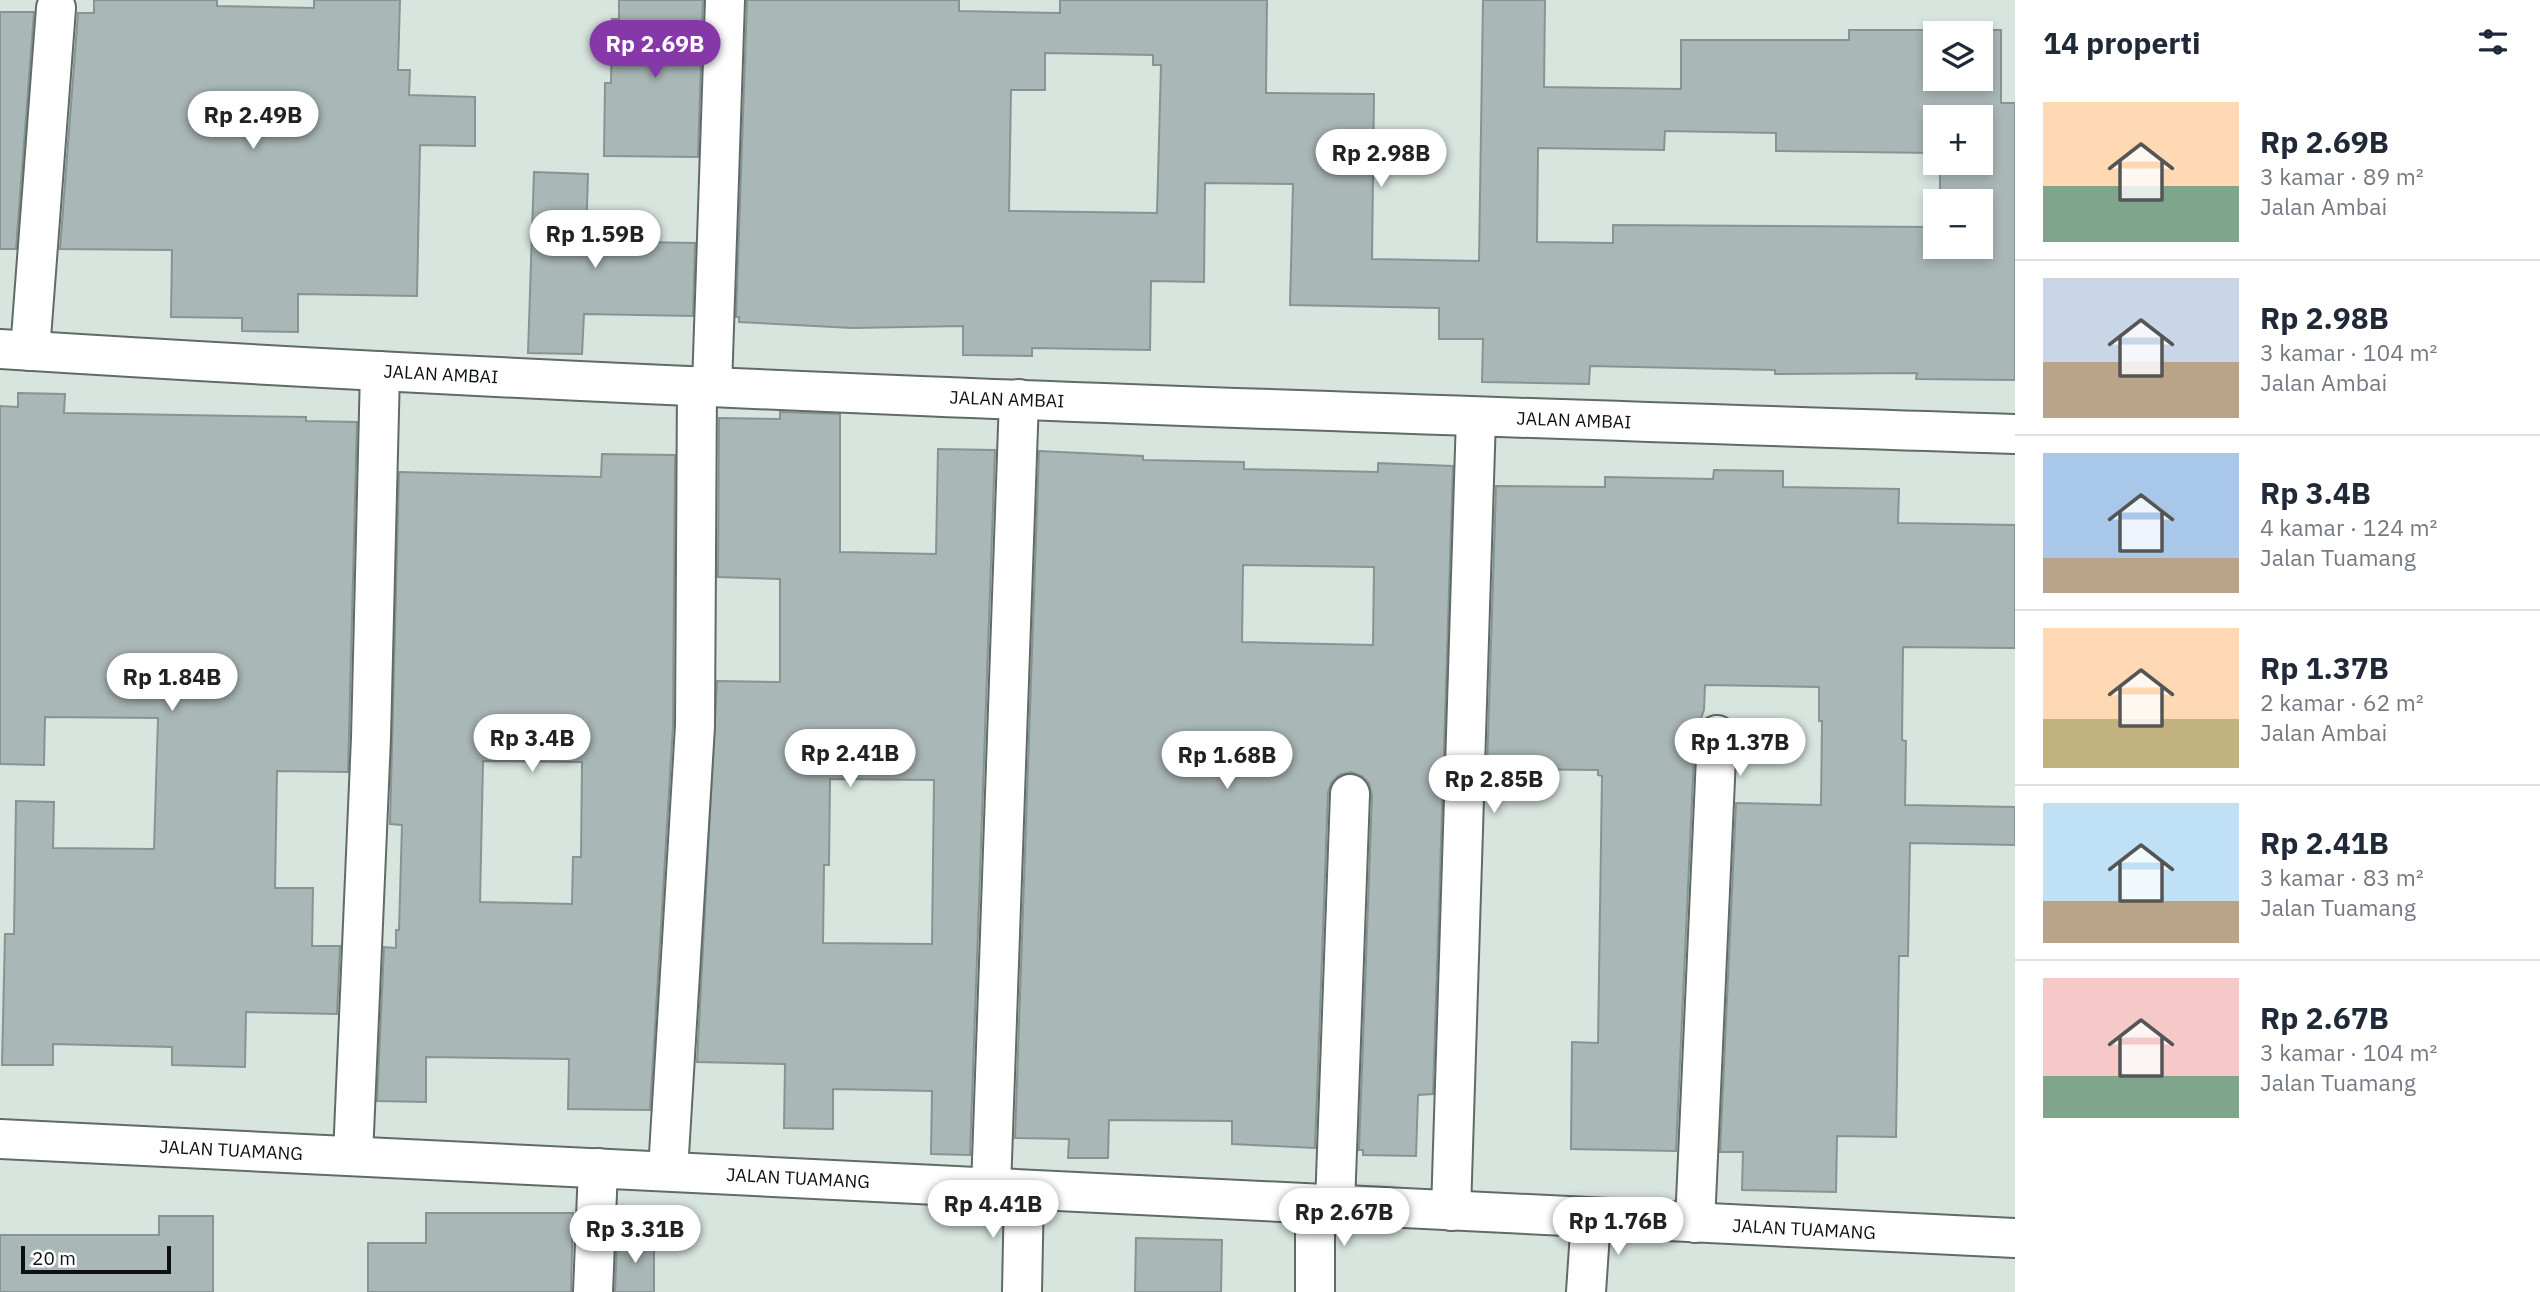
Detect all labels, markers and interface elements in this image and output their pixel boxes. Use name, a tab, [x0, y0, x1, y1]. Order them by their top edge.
pin: Rp 2.69B	[583, 20, 727, 80]
map controls	[1923, 21, 1993, 259]
button: layers	[1923, 21, 1993, 91]
text: 14 properti	[2043, 23, 2201, 62]
icon: filters	[2474, 23, 2512, 61]
text: Rp 2.69B	[606, 28, 704, 58]
pin: Rp 2.49B	[181, 92, 325, 151]
text: Rp 2.49B	[204, 99, 302, 129]
button: +	[1923, 105, 1993, 175]
text: Rp 2.69B	[2260, 122, 2389, 161]
pin: Rp 2.98B	[1309, 130, 1453, 189]
icon: home	[2099, 130, 2183, 214]
text: Rp 2.98B	[1332, 137, 1430, 167]
text: 3 kamar · 89 m²	[2260, 161, 2424, 191]
button: −	[1923, 189, 1993, 259]
text: Jalan Ambai	[2260, 191, 2387, 221]
pin: Rp 1.59B	[523, 210, 667, 270]
text: Rp 1.59B	[546, 218, 644, 248]
text: Rp 2.98B	[2260, 298, 2389, 337]
icon: home	[2099, 306, 2183, 390]
text: 3 kamar · 104 m²	[2260, 337, 2438, 367]
street label: JALAN AMBAI	[383, 360, 499, 388]
text: Jalan Ambai	[2260, 367, 2387, 397]
street label: JALAN AMBAI	[949, 386, 1065, 412]
street label: JALAN AMBAI	[1516, 407, 1632, 433]
text: Rp 3.4B	[2260, 473, 2371, 512]
icon: home	[2099, 481, 2183, 565]
text: 4 kamar · 124 m²	[2260, 512, 2438, 542]
text: Jalan Tuamang	[2260, 542, 2416, 572]
text: Rp 1.37B	[2260, 648, 2389, 687]
pin: Rp 1.84B	[100, 654, 244, 713]
icon: home	[2099, 656, 2183, 740]
text: Rp 1.84B	[123, 661, 221, 691]
text: 2 kamar · 62 m²	[2260, 687, 2424, 717]
pin: Rp 3.4B	[467, 714, 597, 774]
text: Jalan Ambai	[2260, 717, 2387, 747]
pin: Rp 1.37B	[1668, 718, 1812, 778]
text: Rp 3.4B	[490, 722, 575, 752]
text: Rp 1.37B	[1691, 726, 1789, 756]
pin: Rp 2.41B	[778, 730, 922, 789]
pin: Rp 1.68B	[1155, 732, 1299, 791]
text: Rp 2.41B	[801, 737, 899, 767]
text: Rp 1.68B	[1178, 739, 1276, 769]
pin: Rp 2.85B	[1422, 756, 1566, 815]
text: Rp 2.85B	[1445, 763, 1543, 793]
text: Rp 2.41B	[2260, 823, 2389, 862]
icon: home	[2099, 831, 2183, 915]
text: 3 kamar · 83 m²	[2260, 862, 2424, 892]
text: Jalan Tuamang	[2260, 892, 2416, 922]
text: Rp 2.67B	[2260, 998, 2389, 1037]
icon: home	[2099, 1006, 2183, 1090]
text: 3 kamar · 104 m²	[2260, 1037, 2438, 1067]
text: Jalan Tuamang	[2260, 1067, 2416, 1097]
street label: JALAN TUAMANG	[159, 1135, 303, 1165]
street label: JALAN TUAMANG	[726, 1163, 870, 1193]
pin: Rp 4.41B	[921, 1180, 1065, 1240]
text: Rp 4.41B	[944, 1188, 1042, 1218]
pin: Rp 2.67B	[1272, 1188, 1416, 1248]
text: Rp 2.67B	[1295, 1196, 1393, 1226]
pin: Rp 1.76B	[1546, 1198, 1690, 1257]
text: Rp 1.76B	[1569, 1205, 1667, 1235]
pin: Rp 3.31B	[563, 1206, 707, 1265]
text: Rp 3.31B	[586, 1213, 684, 1243]
street label: JALAN TUAMANG	[1732, 1214, 1876, 1244]
scale bar	[21, 1243, 172, 1275]
text: 20 m	[32, 1246, 76, 1270]

